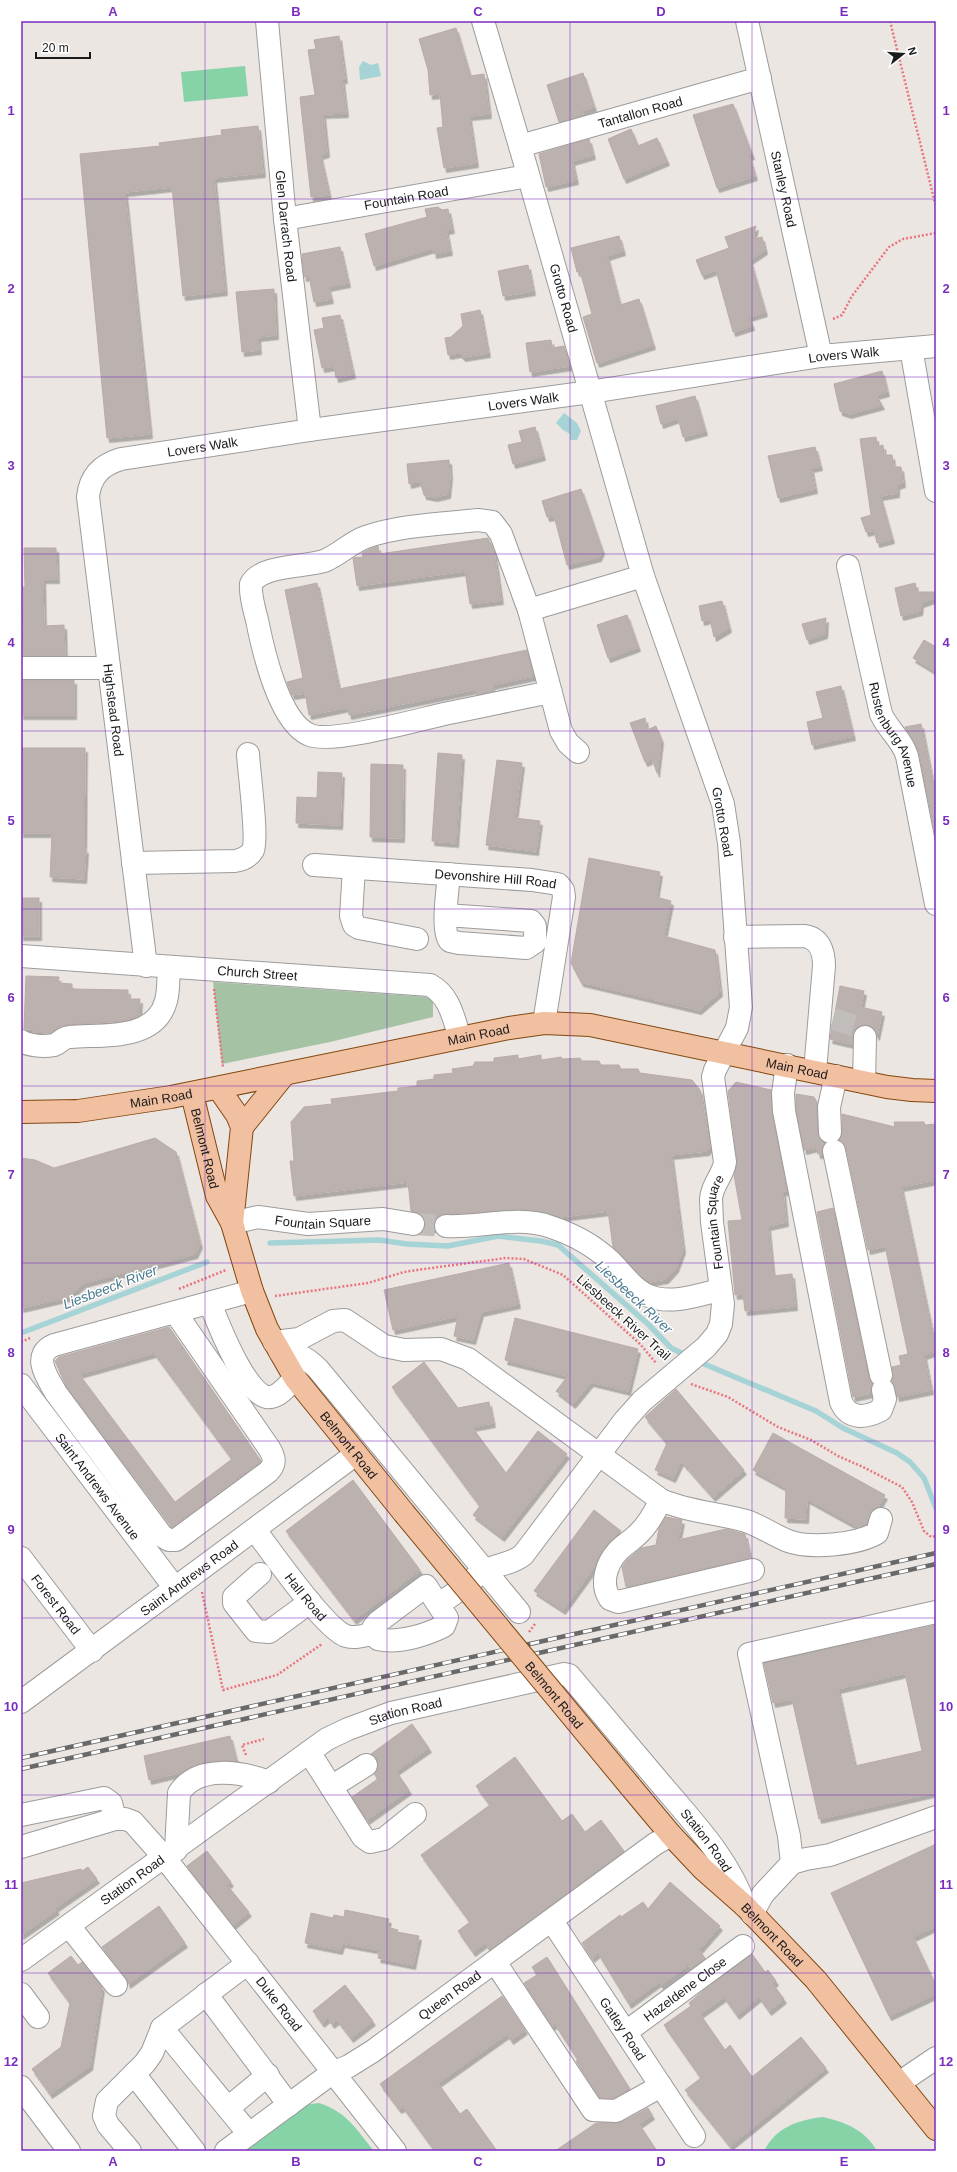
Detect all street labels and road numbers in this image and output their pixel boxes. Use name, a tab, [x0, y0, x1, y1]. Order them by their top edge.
street label: Tantallon Road	[597, 93, 684, 131]
street label: Stanley Road	[768, 149, 799, 229]
street label: Glen Darrach Road	[273, 170, 299, 283]
street label: Fountain Road	[363, 183, 450, 213]
street label: Grotto Road	[547, 262, 580, 334]
street label: Lovers Walk	[807, 344, 880, 366]
street label: Lovers Walk	[487, 389, 560, 414]
street label: Lovers Walk	[166, 434, 239, 460]
street label: Highstead Road	[100, 663, 127, 757]
street label: Rustenburg Avenue	[866, 681, 920, 789]
street label: Grotto Road	[709, 786, 736, 858]
street label: Devonshire Hill Road	[434, 866, 557, 892]
street label: Church Street	[217, 963, 298, 984]
street label: Main Road	[446, 1021, 511, 1048]
street label: Main Road	[765, 1055, 829, 1082]
street label: Main Road	[129, 1086, 194, 1111]
street label: Belmont Road	[188, 1107, 222, 1190]
street label: Fountain Square	[704, 1172, 727, 1270]
street label: Fountain Square	[274, 1212, 371, 1232]
street label: Liesbeeck River Trail	[574, 1271, 674, 1363]
street label: Belmont Road	[317, 1408, 380, 1482]
street label: Saint Andrews Avenue	[52, 1430, 143, 1543]
street label: Saint Andrews Road	[137, 1537, 241, 1619]
street label: Hall Road	[282, 1570, 330, 1624]
street label: Forest Road	[28, 1571, 83, 1637]
street label: Belmont Road	[522, 1659, 586, 1732]
street label: Station Road	[367, 1695, 444, 1729]
street label: Station Road	[677, 1806, 735, 1875]
street label: Station Road	[97, 1852, 167, 1908]
street label: Belmont Road	[738, 1900, 806, 1970]
street label: Hazeldene Close	[641, 1954, 729, 2025]
street label: Queen Road	[415, 1967, 484, 2023]
street label: Duke Road	[253, 1974, 305, 2034]
street label: Gatley Road	[596, 1995, 649, 2063]

